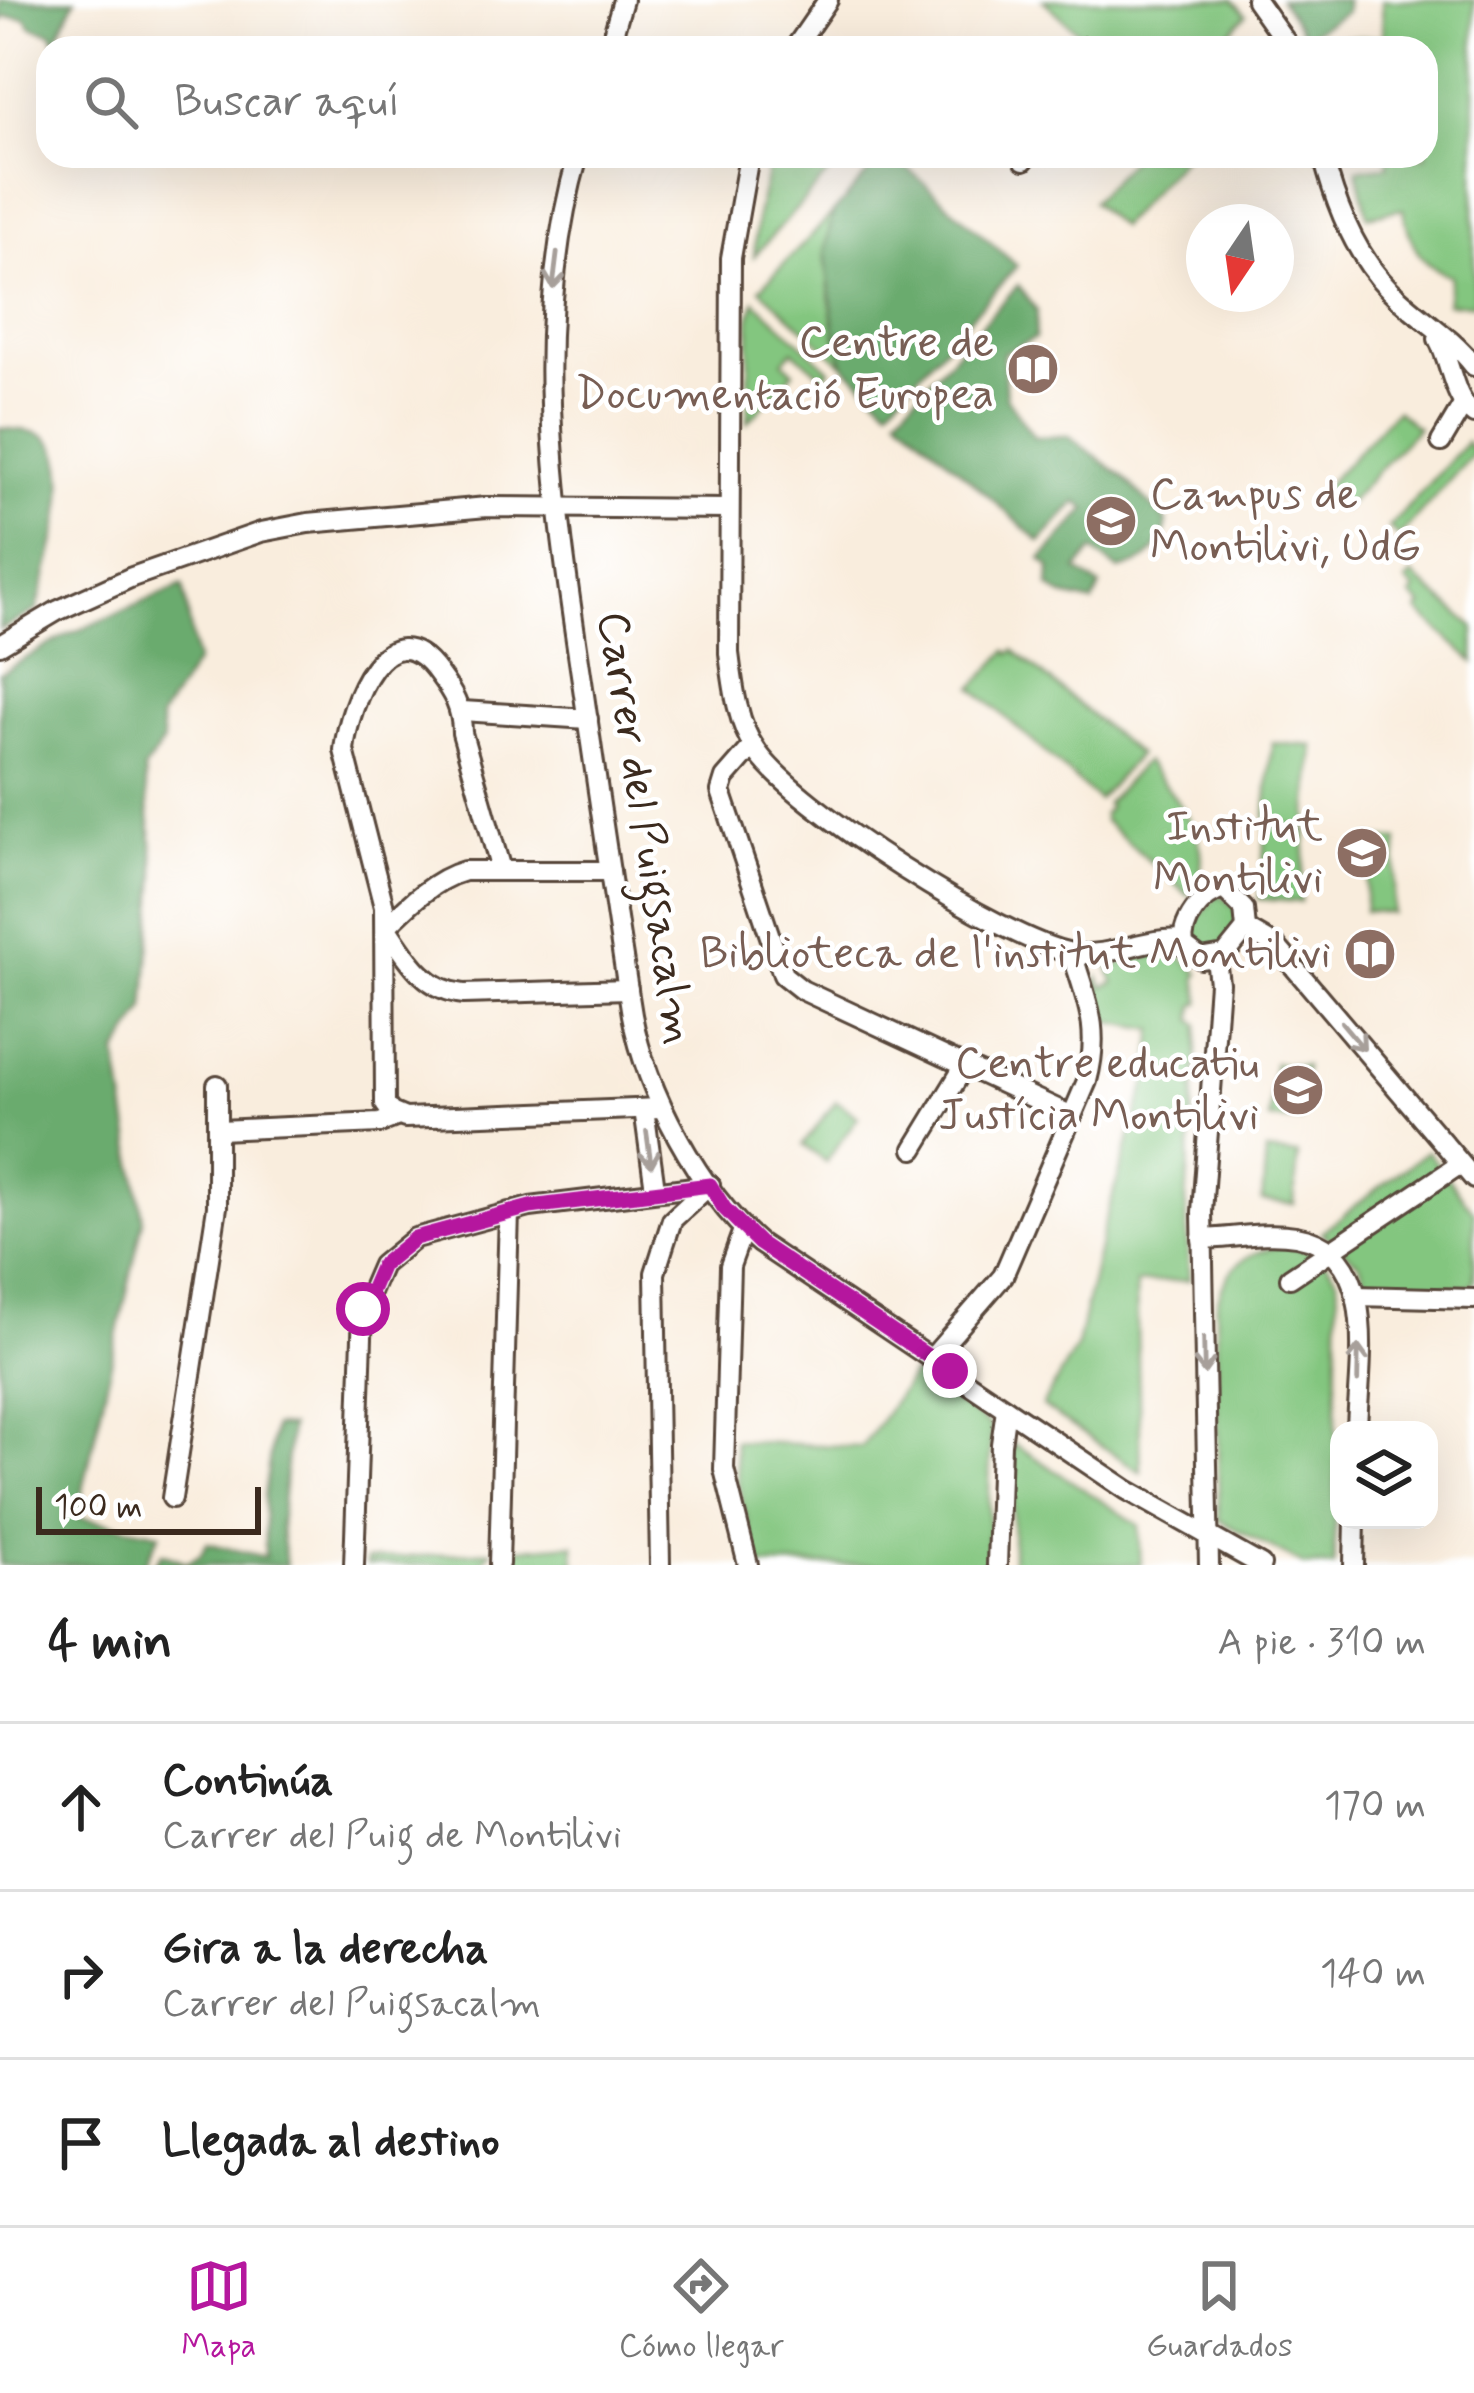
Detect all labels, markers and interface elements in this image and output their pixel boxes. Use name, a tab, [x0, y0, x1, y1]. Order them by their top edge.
search box	[36, 36, 1438, 168]
icon: search	[78, 69, 144, 135]
text: Buscar aquí	[174, 73, 400, 132]
north arrow	[1186, 204, 1294, 312]
one-way arrow	[543, 250, 566, 289]
place label: Centre de Documentació Europea	[576, 314, 994, 425]
library icon: Centre de Documentació Europea	[1005, 341, 1061, 397]
place label: Campus de Montilivi, UdG	[1150, 466, 1421, 577]
school or university icon: Campus de Montilivi, UdG	[1083, 493, 1139, 549]
street label: Carrer del Puigsacalm	[577, 607, 708, 1049]
place label: Institut Montilivi	[1153, 798, 1323, 909]
school or university icon: Institut Montilivi	[1334, 825, 1390, 881]
place label: Biblioteca de l'institut Montilivi	[700, 925, 1331, 984]
library icon: Biblioteca de l'institut Montilivi	[1342, 926, 1398, 982]
one-way arrow	[1338, 1020, 1366, 1051]
place label: Centre educatiu Justícia Montilivi	[938, 1035, 1259, 1146]
school or university icon: Centre educatiu Justícia Montilivi	[1270, 1062, 1326, 1118]
one-way arrow	[638, 1129, 661, 1168]
route start	[336, 1282, 390, 1336]
one-way arrow	[1193, 1336, 1216, 1375]
route end	[923, 1344, 977, 1398]
one-way arrow	[1347, 1344, 1370, 1383]
map controls	[1330, 1421, 1438, 1529]
button: layers	[1330, 1421, 1438, 1529]
scale bar	[36, 1481, 261, 1534]
text: 100 m	[54, 1486, 143, 1530]
text: 4 min	[48, 1610, 172, 1676]
text: A pie · 310 m	[1217, 1618, 1426, 1669]
text: Continúa	[162, 1752, 333, 1811]
icon: ahead	[48, 1774, 114, 1840]
text: 170 m	[1324, 1781, 1426, 1832]
text: Carrer del Puig de Montilivi	[162, 1811, 621, 1862]
text: Gira a la derecha	[162, 1920, 488, 1979]
icon: right	[48, 1942, 114, 2008]
text: 140 m	[1320, 1949, 1426, 2000]
text: Carrer del Puigsacalm	[162, 1979, 541, 2030]
icon: arrive	[48, 2110, 114, 2176]
text: Llegada al destino	[162, 2113, 499, 2172]
tab: Mapa	[181, 2253, 256, 2369]
tab: Cómo llegar	[619, 2253, 784, 2369]
tab: Guardados	[1146, 2253, 1293, 2369]

